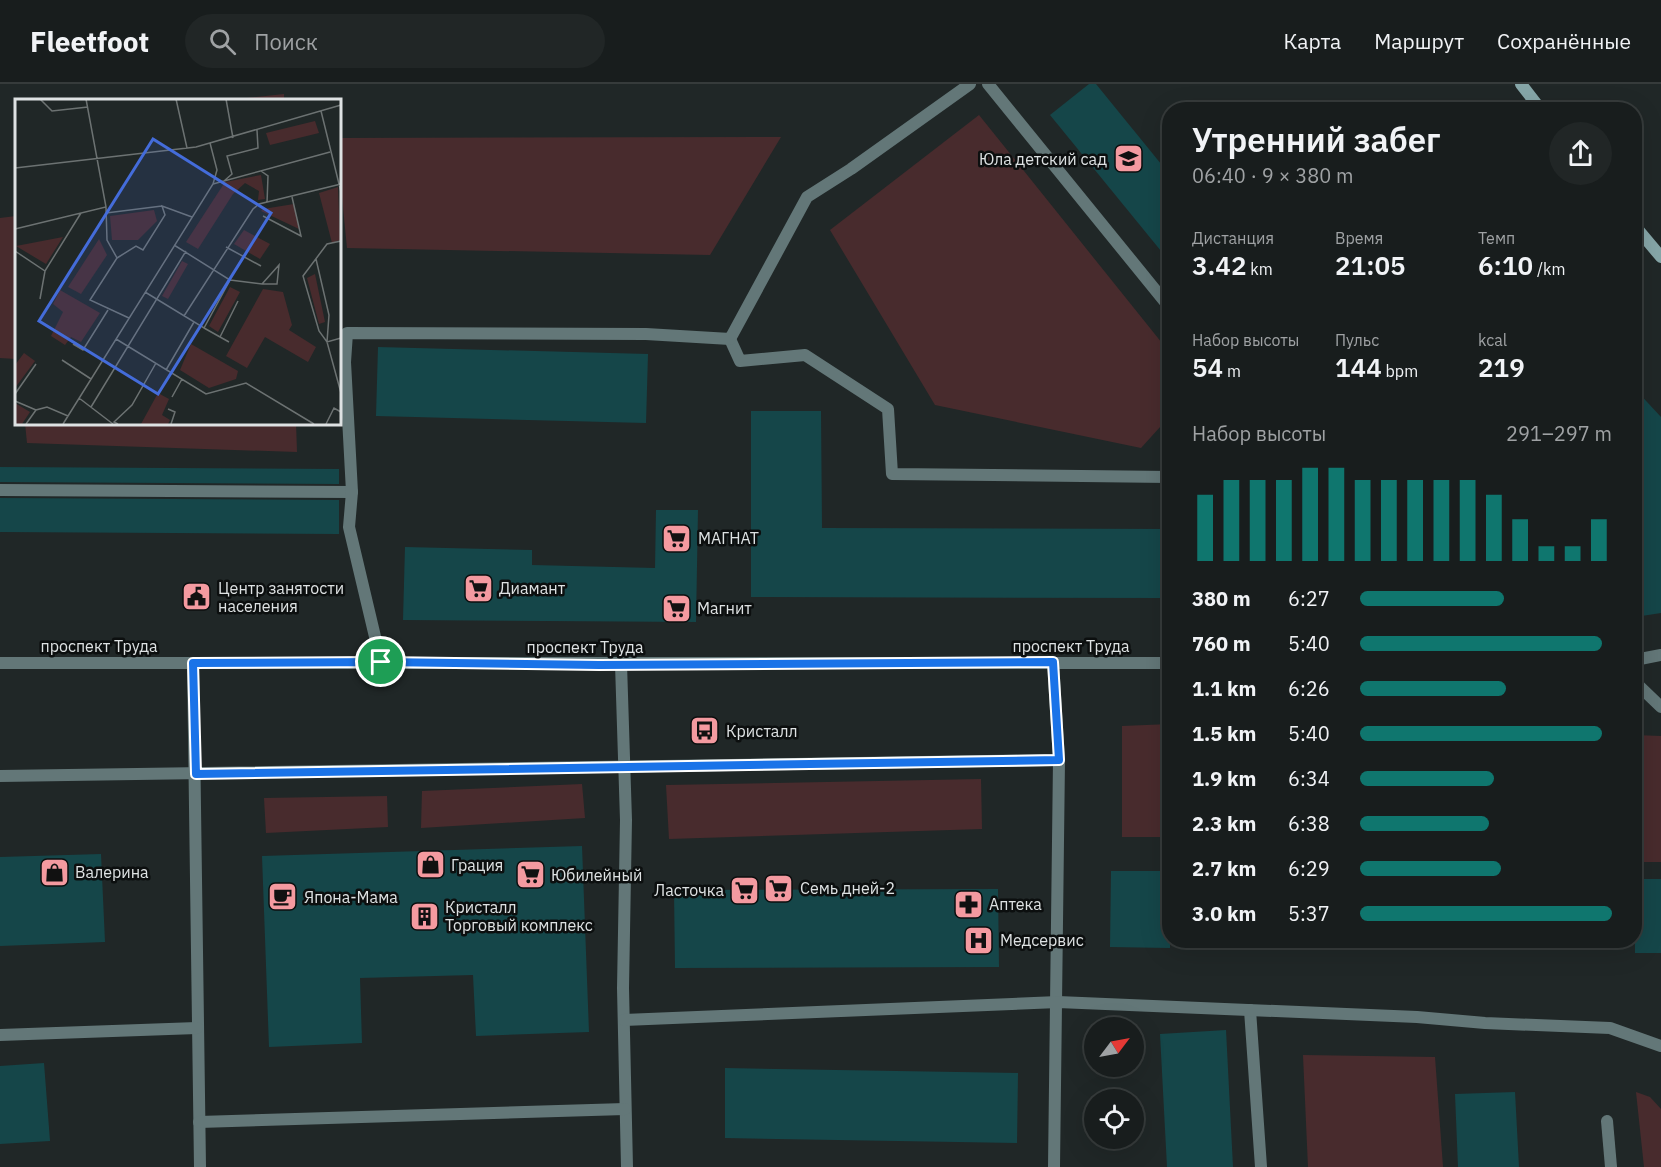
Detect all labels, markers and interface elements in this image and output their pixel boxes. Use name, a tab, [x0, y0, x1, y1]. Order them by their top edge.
search box	[185, 14, 605, 68]
text: Fleetfoot	[30, 23, 149, 60]
icon: search	[206, 25, 239, 58]
text: Поиск	[254, 27, 318, 56]
text: Карта	[1283, 27, 1341, 55]
text: Маршрут	[1374, 27, 1464, 55]
text: Сохранённые	[1497, 27, 1631, 55]
inset map	[15, 99, 340, 424]
text: Утренний забег	[1192, 118, 1441, 161]
button: share	[1549, 122, 1612, 185]
school or university icon: Юла детский сад	[1112, 143, 1144, 175]
place label: Юла детский сад	[979, 149, 1107, 169]
text: 06:40 · 9 × 380 m	[1192, 162, 1353, 189]
text: Дистанция	[1192, 228, 1274, 248]
text: Время	[1335, 228, 1383, 248]
text: Темп	[1478, 228, 1515, 248]
text: 3.42	[1192, 248, 1247, 282]
text: 21:05	[1335, 248, 1406, 282]
text: 6:10	[1478, 248, 1533, 282]
text: km	[1247, 259, 1273, 279]
text: /km	[1533, 259, 1565, 279]
text: Набор высоты	[1192, 330, 1299, 350]
text: Пульс	[1335, 330, 1379, 350]
text: kcal	[1478, 330, 1507, 350]
text: 54	[1192, 350, 1223, 384]
text: 144	[1335, 350, 1382, 384]
text: 219	[1478, 350, 1525, 384]
text: m	[1223, 361, 1241, 381]
text: bpm	[1382, 361, 1418, 381]
text: Набор высоты	[1192, 420, 1326, 447]
text: 291–297 m	[1506, 420, 1612, 447]
supermarket icon: МАГНАТ	[661, 522, 693, 554]
place label: МАГНАТ	[698, 528, 759, 548]
supermarket icon: Диамант	[462, 572, 494, 604]
place label: Центр занятости населения	[218, 578, 344, 616]
place label: Диамант	[499, 578, 566, 598]
public building icon: Центр занятости населения	[181, 581, 213, 613]
text: 380 m	[1192, 585, 1251, 612]
text: 6:27	[1288, 585, 1330, 612]
supermarket icon: Магнит	[660, 592, 692, 624]
place label: Магнит	[697, 598, 752, 618]
text: 760 m	[1192, 630, 1251, 657]
text: 5:40	[1288, 630, 1330, 657]
street label: проспект Труда	[41, 636, 158, 656]
pin	[355, 636, 406, 687]
street label: проспект Труда	[1013, 636, 1130, 656]
street label: проспект Труда	[527, 637, 644, 657]
icon: arrive	[364, 645, 397, 678]
text: 1.1 km	[1192, 675, 1256, 702]
text: 6:26	[1288, 675, 1330, 702]
bus stop icon: Кристалл	[689, 715, 721, 747]
text: 1.5 km	[1192, 720, 1256, 747]
text: 5:40	[1288, 720, 1330, 747]
place label: Кристалл	[726, 721, 798, 741]
text: 1.9 km	[1192, 765, 1256, 792]
text: 6:34	[1288, 765, 1330, 792]
text: 2.3 km	[1192, 810, 1256, 837]
text: 6:38	[1288, 810, 1330, 837]
shop icon: Грация	[414, 849, 446, 881]
place label: Грация	[451, 855, 503, 875]
text: 2.7 km	[1192, 855, 1256, 882]
text: 6:29	[1288, 855, 1330, 882]
shop icon: Валерина	[38, 856, 70, 888]
supermarket icon: Юбилейный	[514, 859, 546, 891]
place label: Валерина	[75, 862, 149, 882]
place label: Юбилейный	[551, 865, 642, 885]
supermarket icon: Семь дней-2	[763, 872, 795, 904]
supermarket icon: Ласточка	[729, 874, 761, 906]
place label: Семь дней-2	[800, 878, 895, 898]
place label: Ласточка	[654, 880, 724, 900]
cafe icon: Япона-Мама	[267, 881, 299, 913]
place label: Япона-Мама	[304, 887, 398, 907]
pharmacy icon: Аптека	[952, 888, 984, 920]
place label: Аптека	[989, 894, 1042, 914]
place label: Кристалл Торговый комплекс	[445, 897, 593, 935]
building icon: Кристалл Торговый комплекс	[408, 900, 440, 932]
text: 3.0 km	[1192, 900, 1256, 927]
text: 5:37	[1288, 900, 1330, 927]
hospital icon: Медсервис	[963, 924, 995, 956]
place label: Медсервис	[1000, 930, 1084, 950]
north arrow	[1084, 1017, 1144, 1077]
map controls	[1084, 1017, 1144, 1149]
button: locate	[1084, 1089, 1144, 1149]

